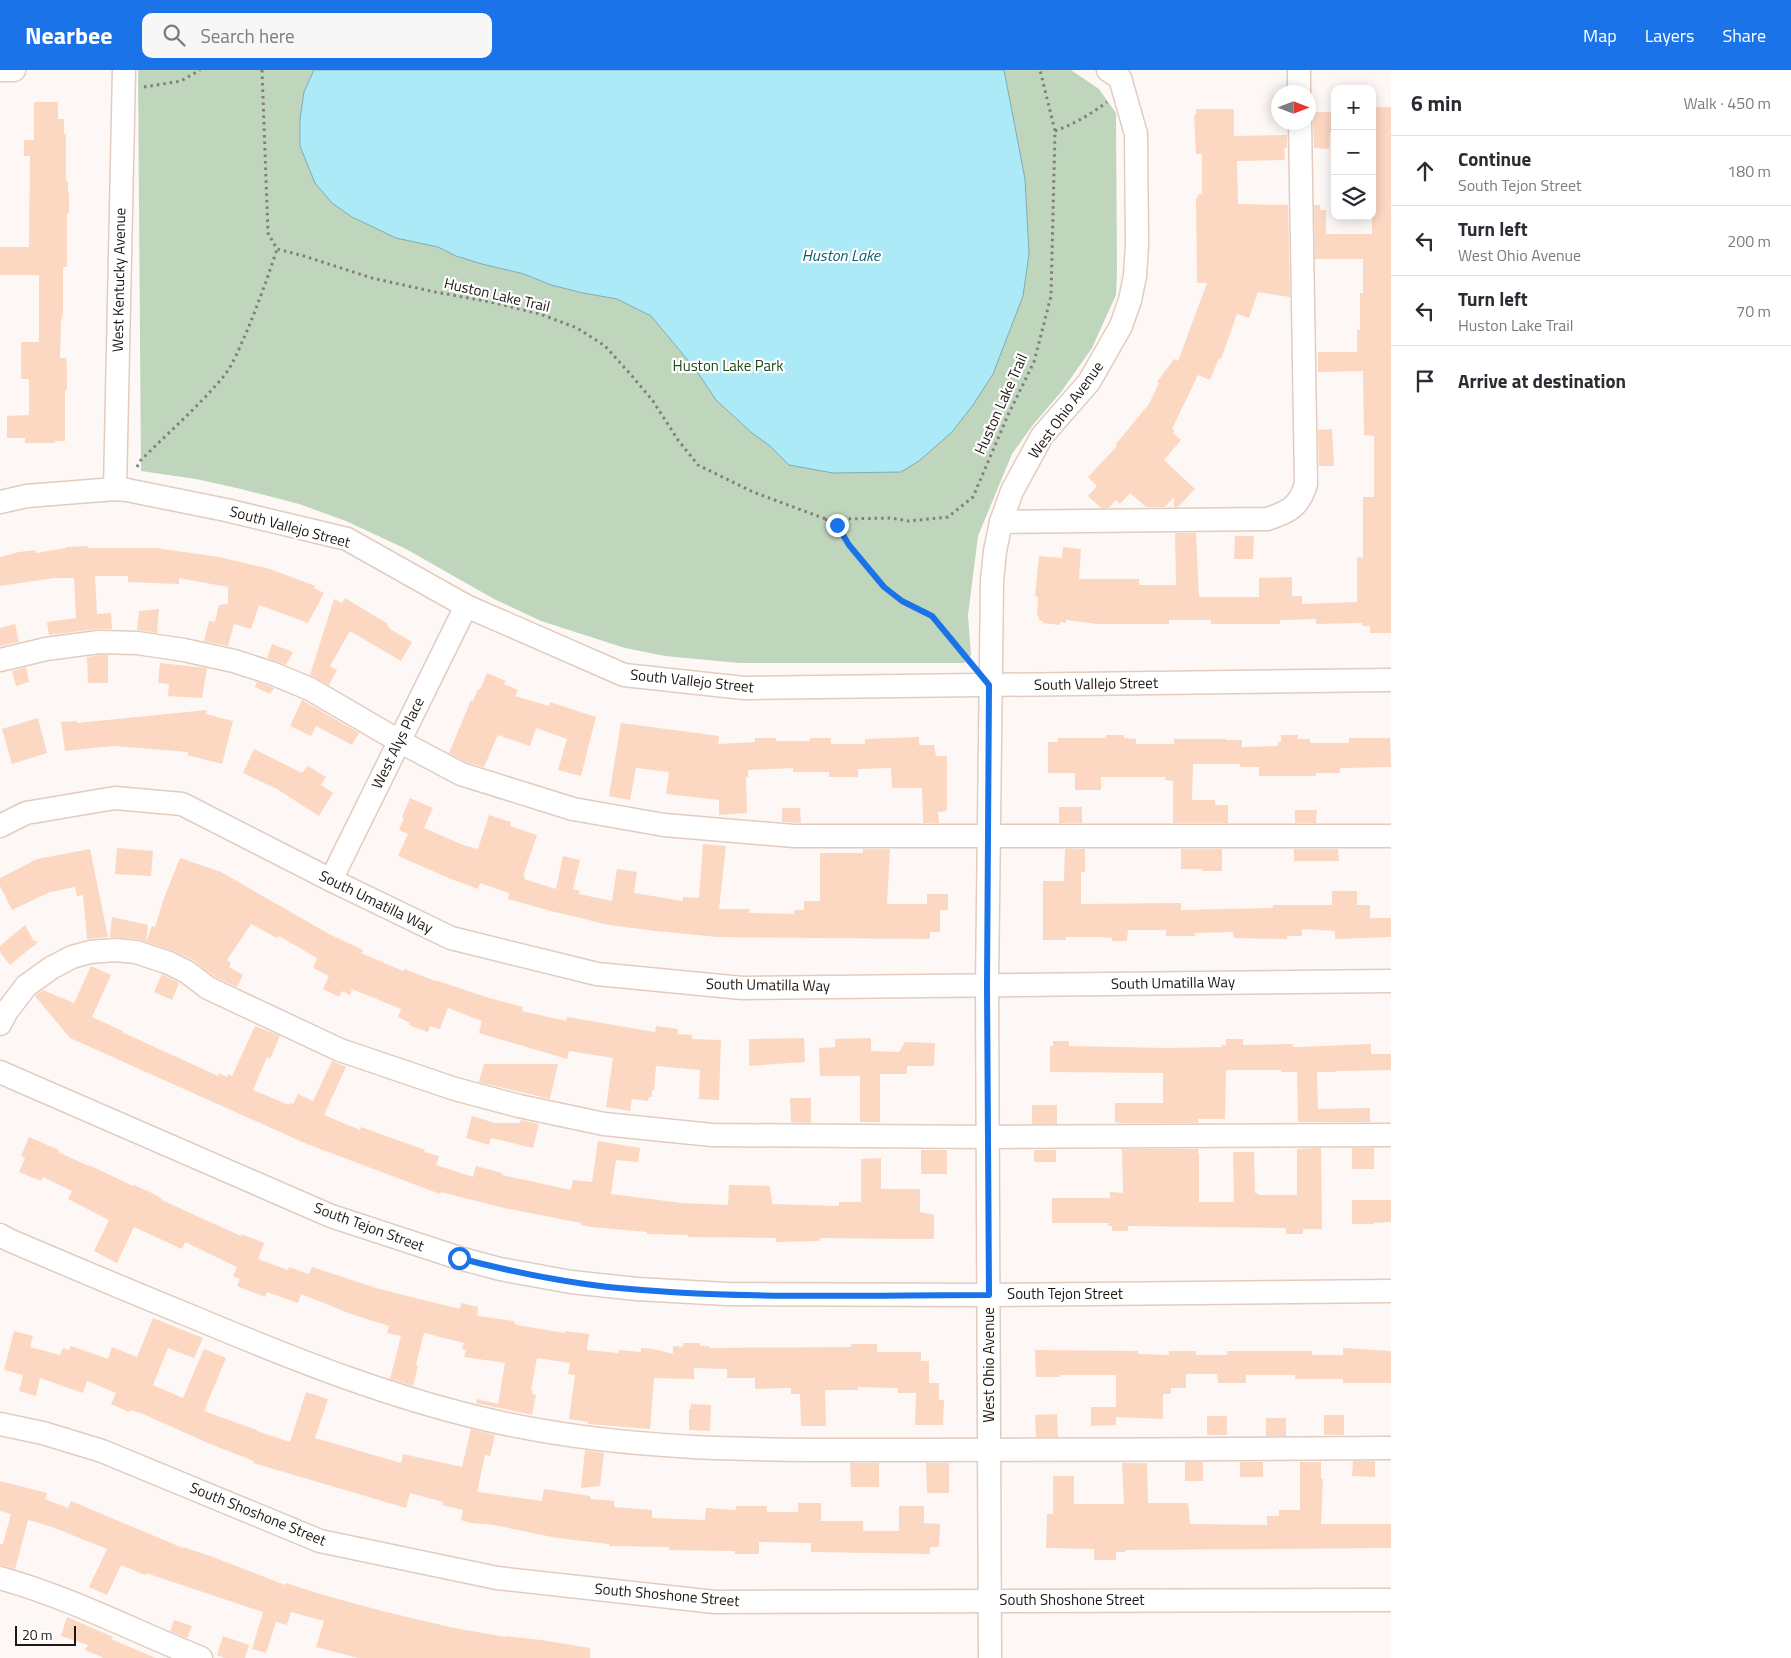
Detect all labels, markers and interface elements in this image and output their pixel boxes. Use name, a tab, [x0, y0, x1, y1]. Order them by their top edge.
search box	[142, 13, 492, 58]
text: Nearbee	[25, 17, 112, 53]
icon: search	[160, 21, 188, 49]
text: Search here	[200, 21, 295, 50]
text: Map	[1583, 22, 1617, 49]
text: Layers	[1645, 22, 1694, 49]
text: Share	[1722, 22, 1766, 49]
north arrow	[1271, 85, 1316, 130]
map controls	[1331, 85, 1376, 220]
button: +	[1331, 85, 1376, 130]
text: 6 min	[1411, 87, 1462, 119]
text: Walk · 450 m	[1683, 91, 1771, 115]
button: −	[1331, 130, 1376, 175]
text: Continue	[1458, 144, 1531, 173]
icon: ahead	[1411, 157, 1439, 185]
text: 180 m	[1727, 159, 1771, 183]
text: South Tejon Street	[1458, 173, 1582, 197]
button: layers	[1331, 175, 1376, 220]
street label: West Kentucky Avenue	[106, 208, 131, 352]
text: Turn left	[1458, 214, 1528, 243]
icon: left	[1411, 227, 1439, 255]
text: 200 m	[1727, 229, 1771, 253]
water label: Huston Lake	[802, 243, 882, 267]
text: West Ohio Avenue	[1458, 243, 1581, 267]
street label: Huston Lake Trail	[442, 271, 552, 318]
text: Turn left	[1458, 284, 1528, 313]
icon: left	[1411, 297, 1439, 325]
text: 70 m	[1736, 299, 1771, 323]
text: Huston Lake Trail	[1458, 313, 1573, 337]
street label: Huston Lake Trail	[968, 350, 1033, 458]
park label: Huston Lake Park	[673, 354, 783, 377]
street label: West Ohio Avenue	[1022, 356, 1109, 463]
text: Arrive at destination	[1458, 366, 1626, 395]
icon: arrive	[1411, 367, 1439, 395]
street label: South Vallejo Street	[227, 499, 354, 554]
route end	[826, 514, 849, 537]
street label: South Vallejo Street	[629, 663, 756, 699]
street label: South Vallejo Street	[1034, 671, 1159, 696]
street label: West Alys Place	[365, 693, 430, 793]
street label: South Umatilla Way	[315, 864, 437, 939]
street label: South Umatilla Way	[1111, 970, 1235, 995]
street label: South Umatilla Way	[706, 972, 830, 997]
street label: South Tejon Street	[311, 1196, 428, 1257]
route start	[448, 1247, 471, 1270]
street label: South Tejon Street	[1007, 1282, 1124, 1305]
street label: West Ohio Avenue	[977, 1307, 1000, 1423]
street label: South Shoshone Street	[187, 1476, 331, 1552]
street label: South Shoshone Street	[594, 1577, 741, 1612]
street label: South Shoshone Street	[999, 1588, 1145, 1611]
scale bar	[15, 1623, 76, 1646]
text: 20 m	[22, 1624, 52, 1645]

